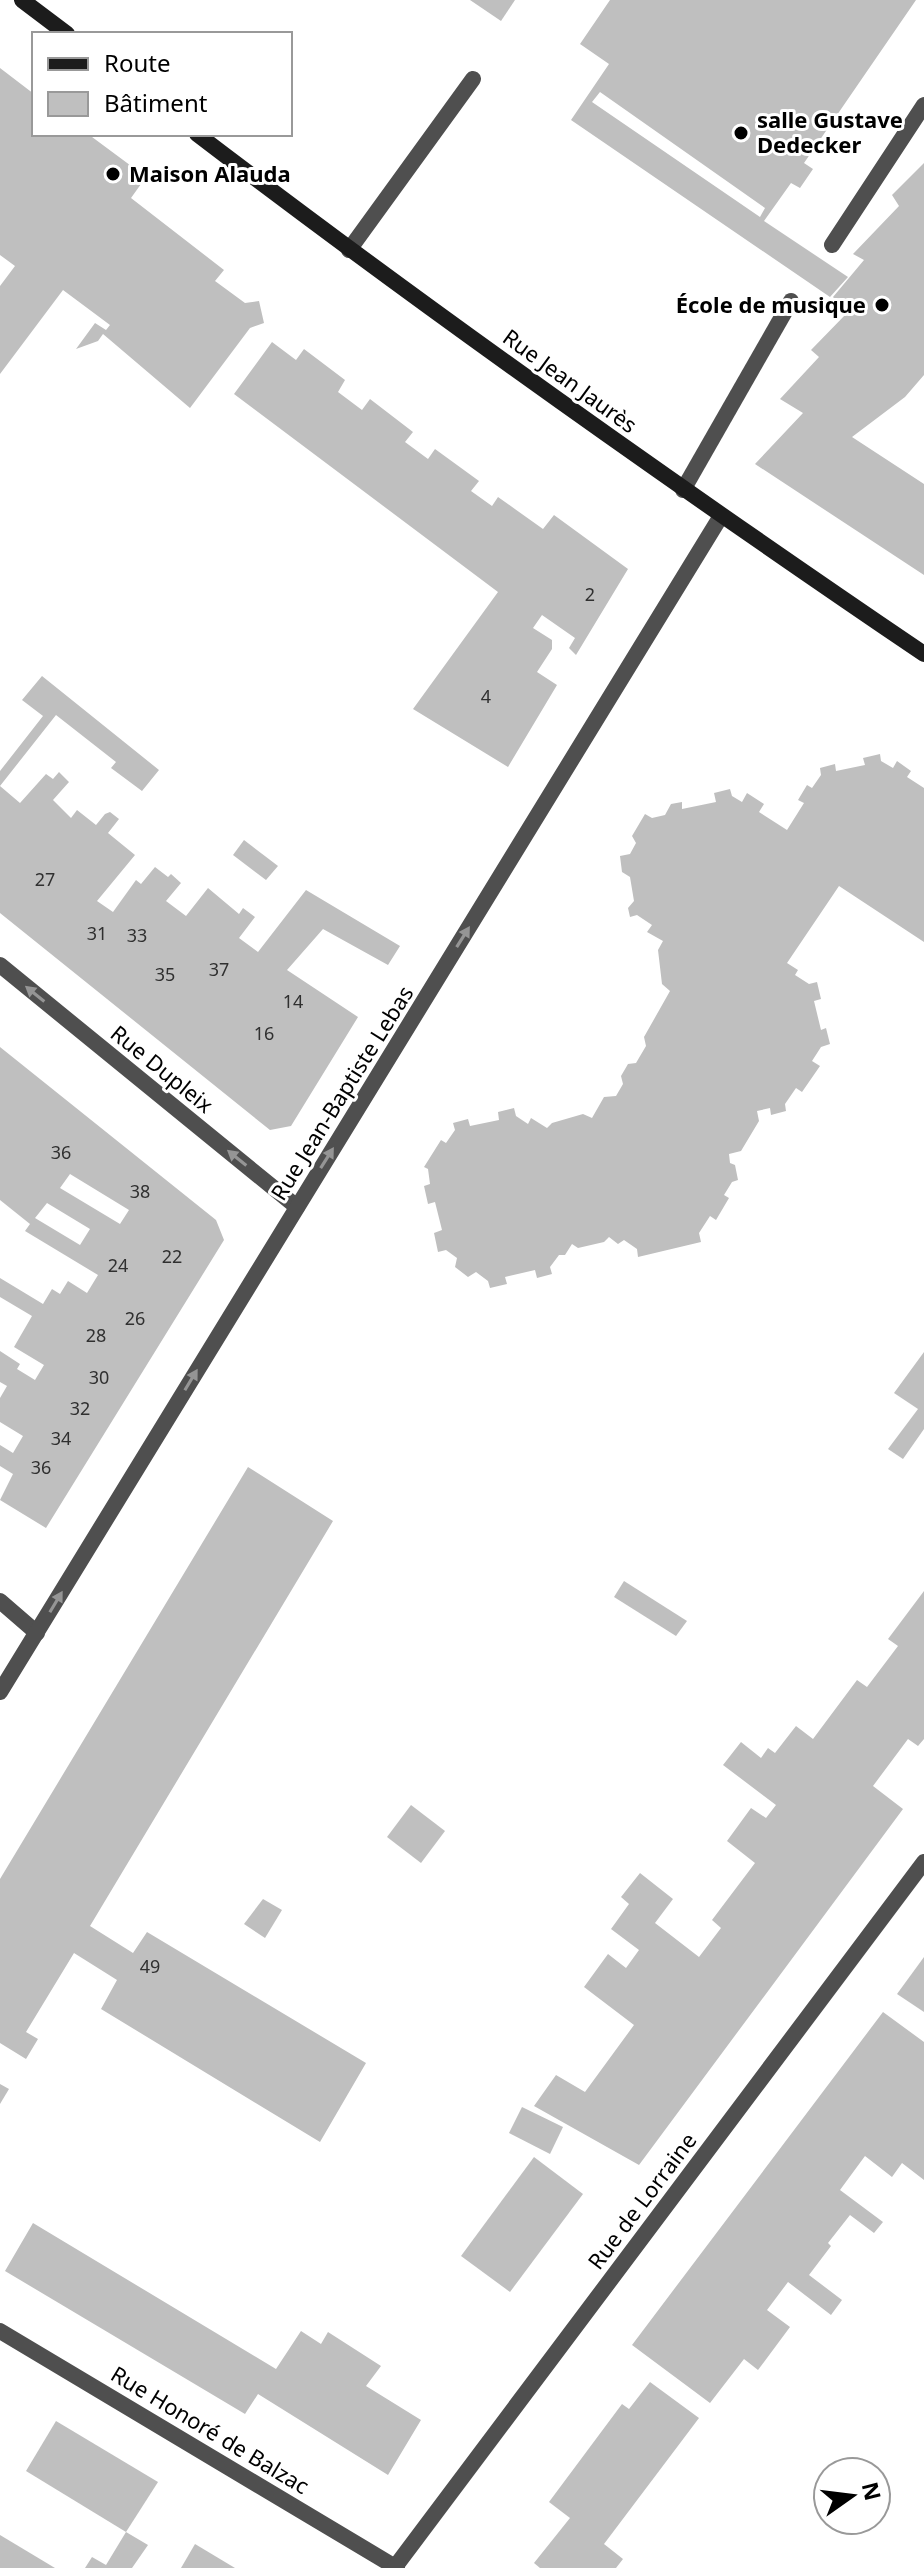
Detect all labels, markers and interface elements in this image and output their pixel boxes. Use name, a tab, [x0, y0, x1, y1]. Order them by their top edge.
legend	[32, 32, 292, 136]
text: Route	[104, 46, 170, 79]
text: Bâtiment	[104, 86, 208, 119]
place label: salle Gustave Dedecker	[757, 104, 903, 159]
marker: salle Gustave Dedecker	[732, 124, 750, 142]
place label: Maison Alauda	[129, 158, 291, 188]
marker: Maison Alauda	[104, 165, 122, 183]
place label: École de musique	[676, 289, 866, 319]
marker: École de musique	[873, 296, 891, 314]
street label: Rue Jean Jaurès	[497, 321, 644, 439]
house number: 2	[585, 582, 595, 606]
house number: 4	[481, 684, 491, 708]
house number: 27	[35, 867, 55, 891]
house number: 31	[87, 921, 107, 945]
house number: 33	[127, 923, 147, 947]
one-way arrow	[456, 926, 470, 948]
house number: 37	[209, 957, 229, 981]
house number: 35	[155, 962, 175, 986]
street label: Rue Jean-Baptiste Lebas	[263, 980, 419, 1205]
one-way arrow	[25, 986, 45, 1003]
house number: 14	[283, 989, 303, 1013]
street label: Rue Dupleix	[105, 1018, 221, 1119]
house number: 16	[254, 1021, 274, 1045]
house number: 36	[51, 1140, 71, 1164]
one-way arrow	[320, 1147, 334, 1169]
one-way arrow	[227, 1150, 247, 1167]
house number: 38	[130, 1179, 150, 1203]
house number: 22	[162, 1244, 182, 1268]
house number: 24	[108, 1253, 128, 1277]
house number: 26	[125, 1306, 145, 1330]
house number: 28	[86, 1323, 106, 1347]
house number: 30	[89, 1365, 109, 1389]
one-way arrow	[184, 1369, 198, 1391]
house number: 32	[70, 1396, 90, 1420]
house number: 34	[51, 1426, 71, 1450]
house number: 36	[31, 1455, 51, 1479]
one-way arrow	[48, 1591, 62, 1613]
house number: 49	[140, 1954, 160, 1978]
street label: Rue de Lorraine	[580, 2126, 702, 2275]
street label: Rue Honoré de Balzac	[106, 2358, 315, 2500]
north arrow	[812, 2456, 892, 2536]
text: N	[856, 2479, 889, 2503]

